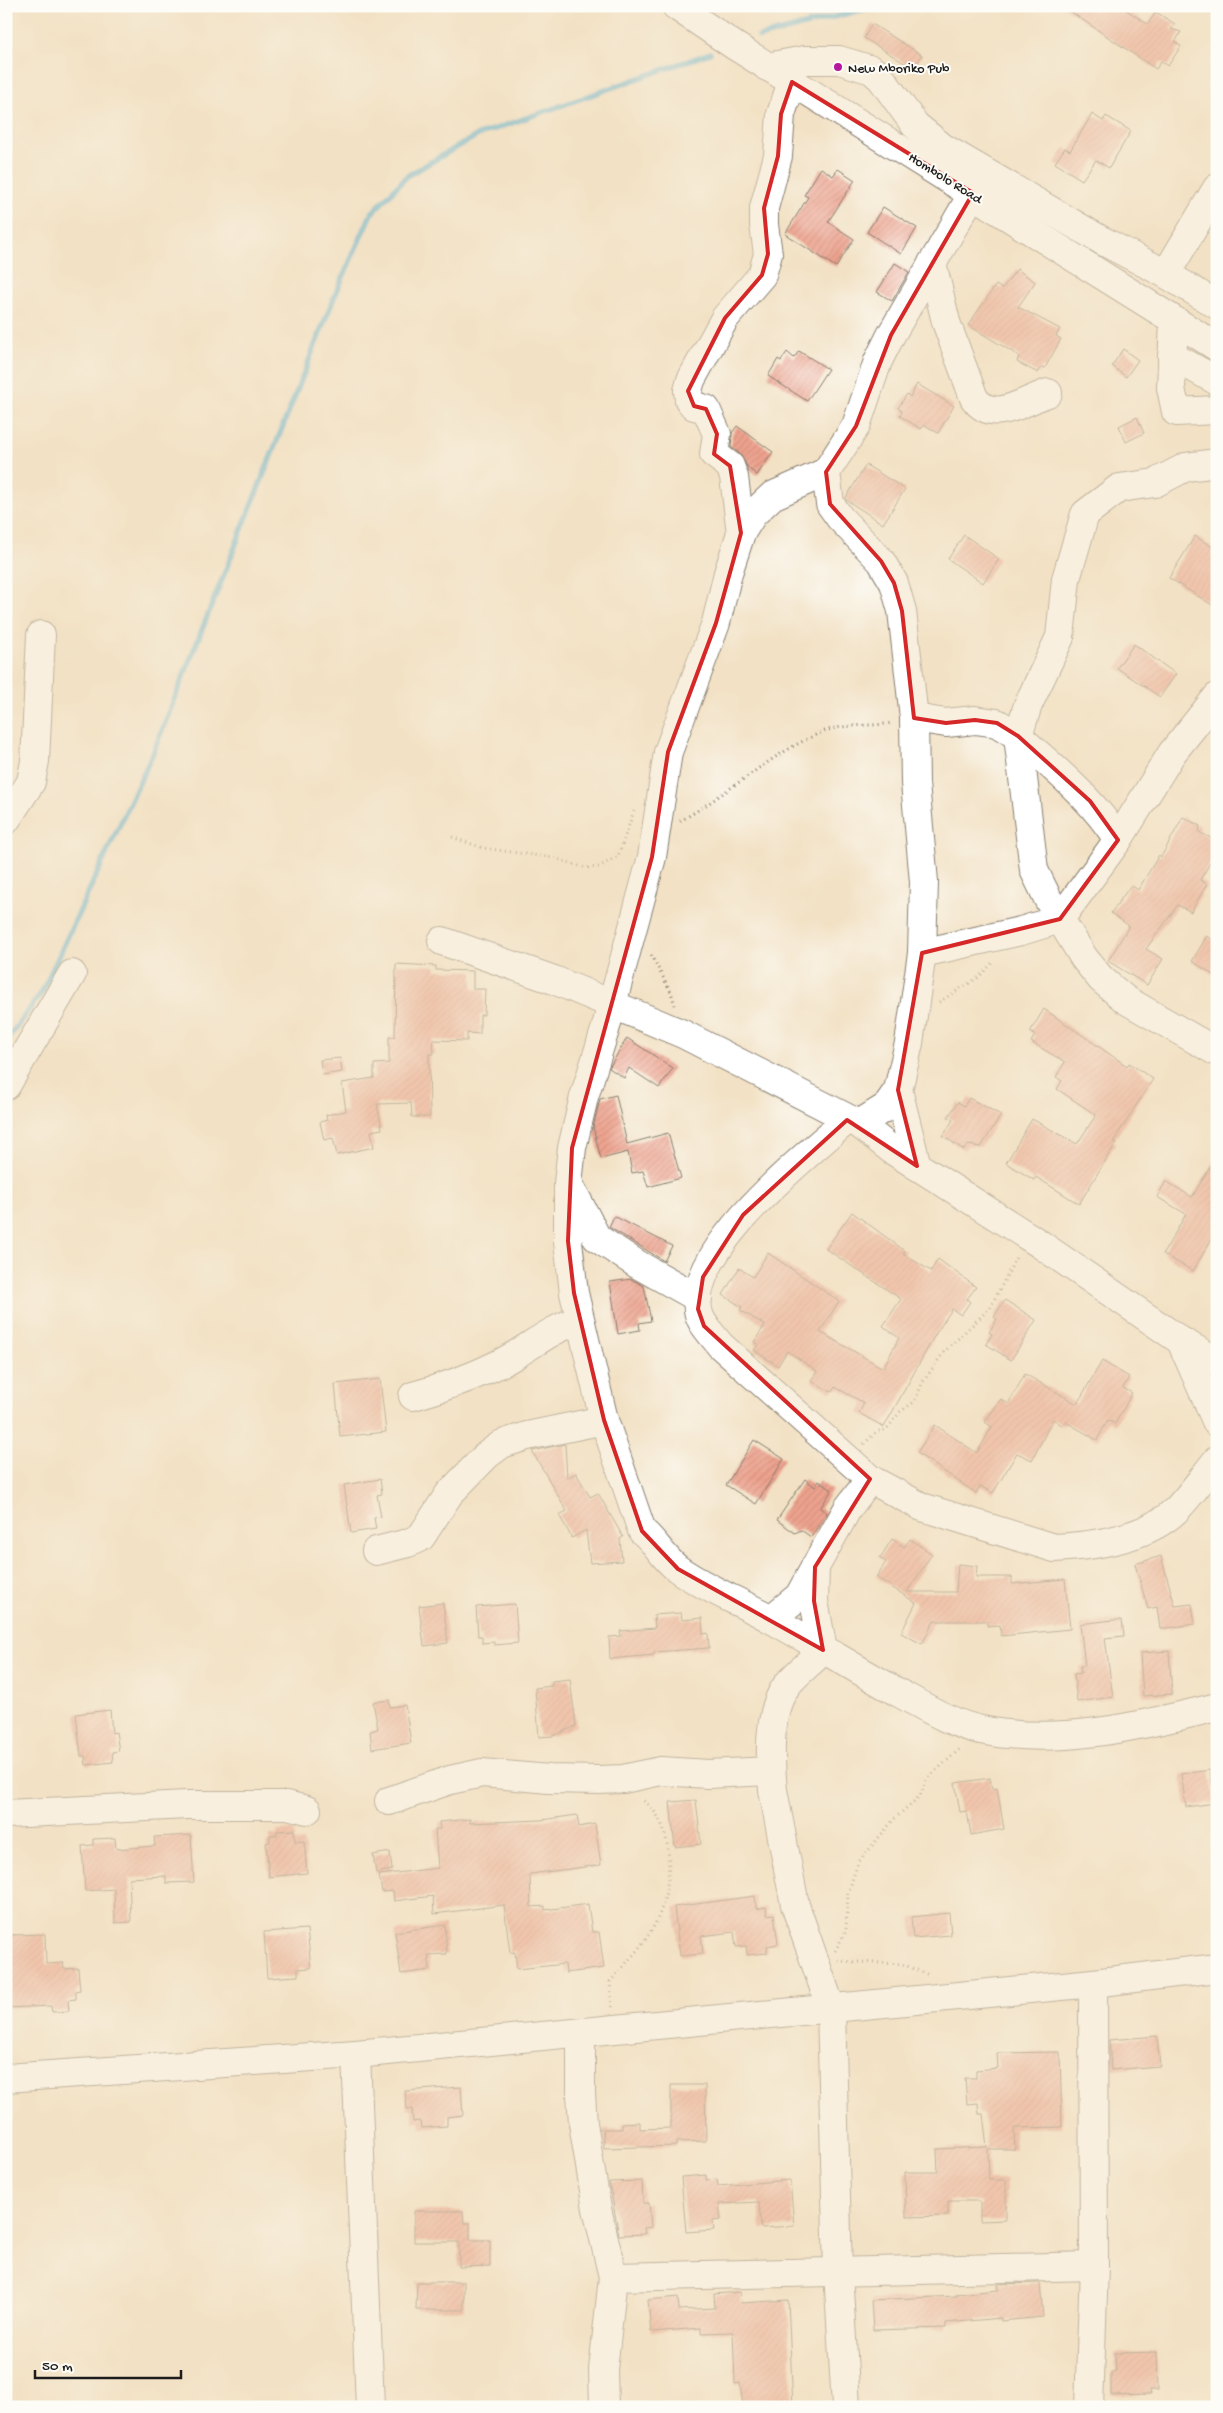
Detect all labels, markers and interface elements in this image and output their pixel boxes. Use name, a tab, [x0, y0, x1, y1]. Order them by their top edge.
marker: New Mboriko Pub	[832, 61, 844, 73]
place label: New Mboriko Pub	[848, 61, 950, 78]
street label: Hombolo Road	[905, 150, 986, 210]
scale bar	[35, 2348, 181, 2380]
text: 50 m	[42, 2358, 73, 2376]

